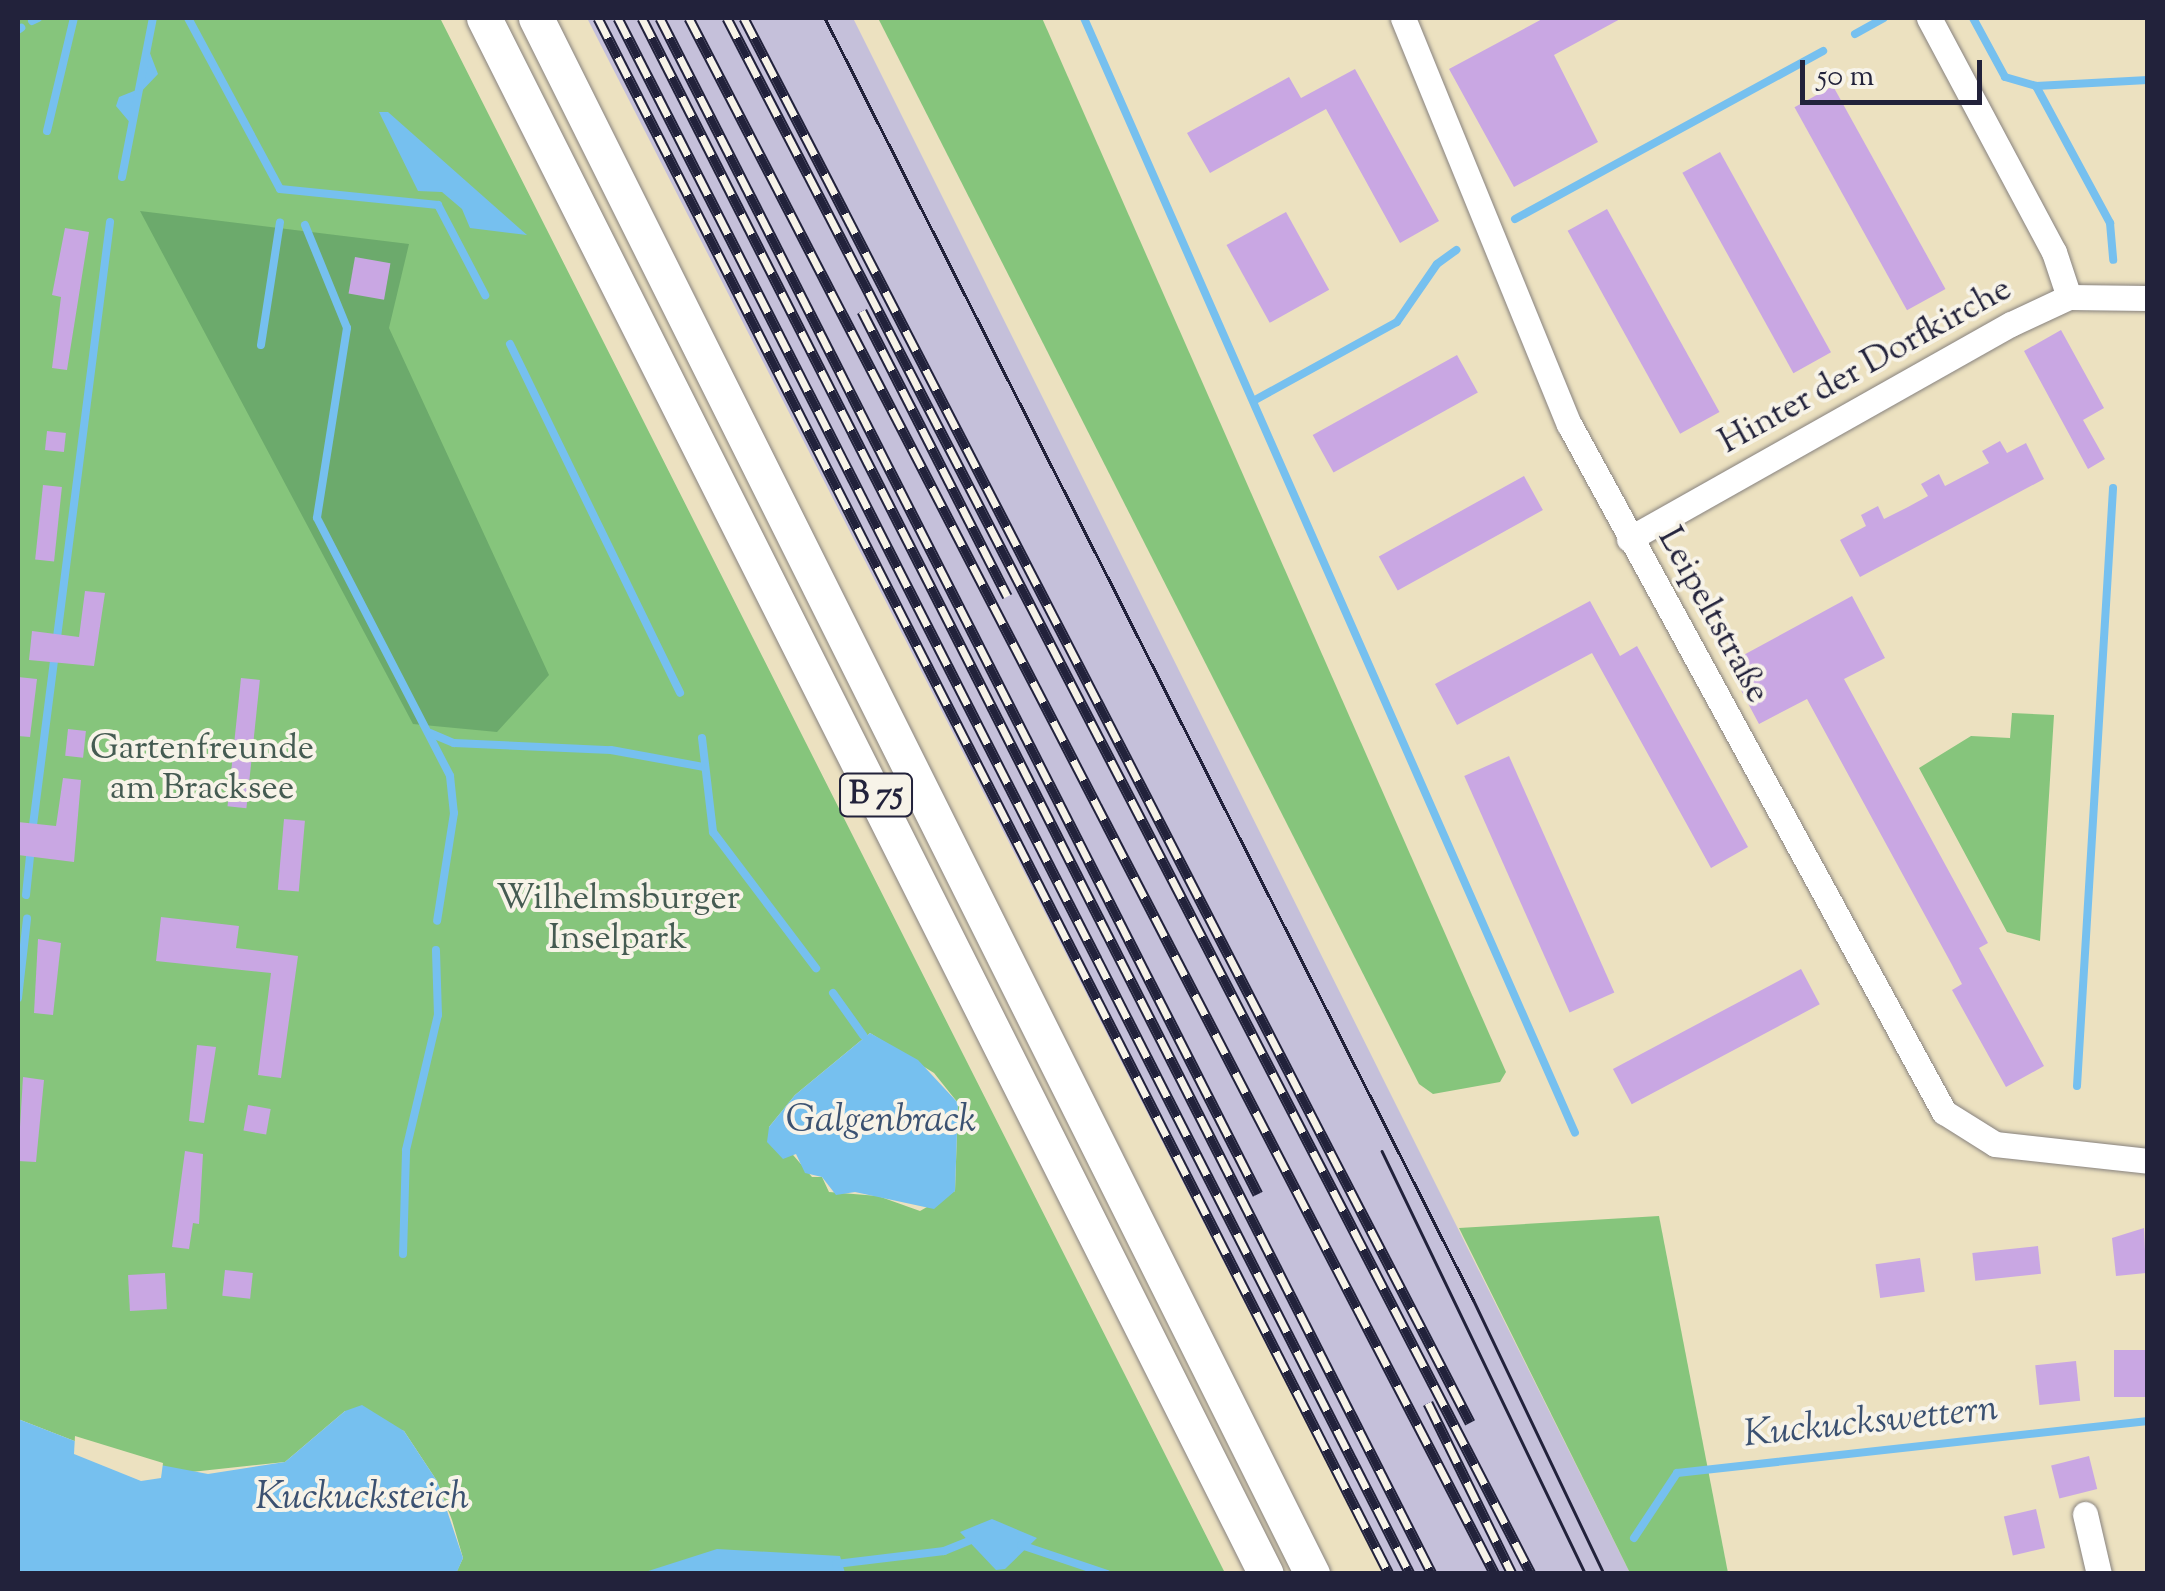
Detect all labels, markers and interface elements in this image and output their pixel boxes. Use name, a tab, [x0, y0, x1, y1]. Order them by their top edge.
scale bar	[1805, 40, 1988, 102]
text: 50 m	[1817, 56, 1874, 99]
street label: Hinter der Dorfkirche	[1713, 269, 2019, 465]
street label: Leipeltstraße	[1647, 521, 1777, 711]
park label: Gartenfreunde am Bracksee	[90, 729, 314, 811]
road number: B 75	[838, 768, 914, 822]
park label: Wilhelmsburger Inselpark	[496, 879, 740, 961]
water label: Galgenbrack	[786, 1100, 976, 1146]
water label: Kuckuckswettern	[1742, 1388, 2000, 1460]
water label: Kuckucksteich	[255, 1477, 469, 1523]

